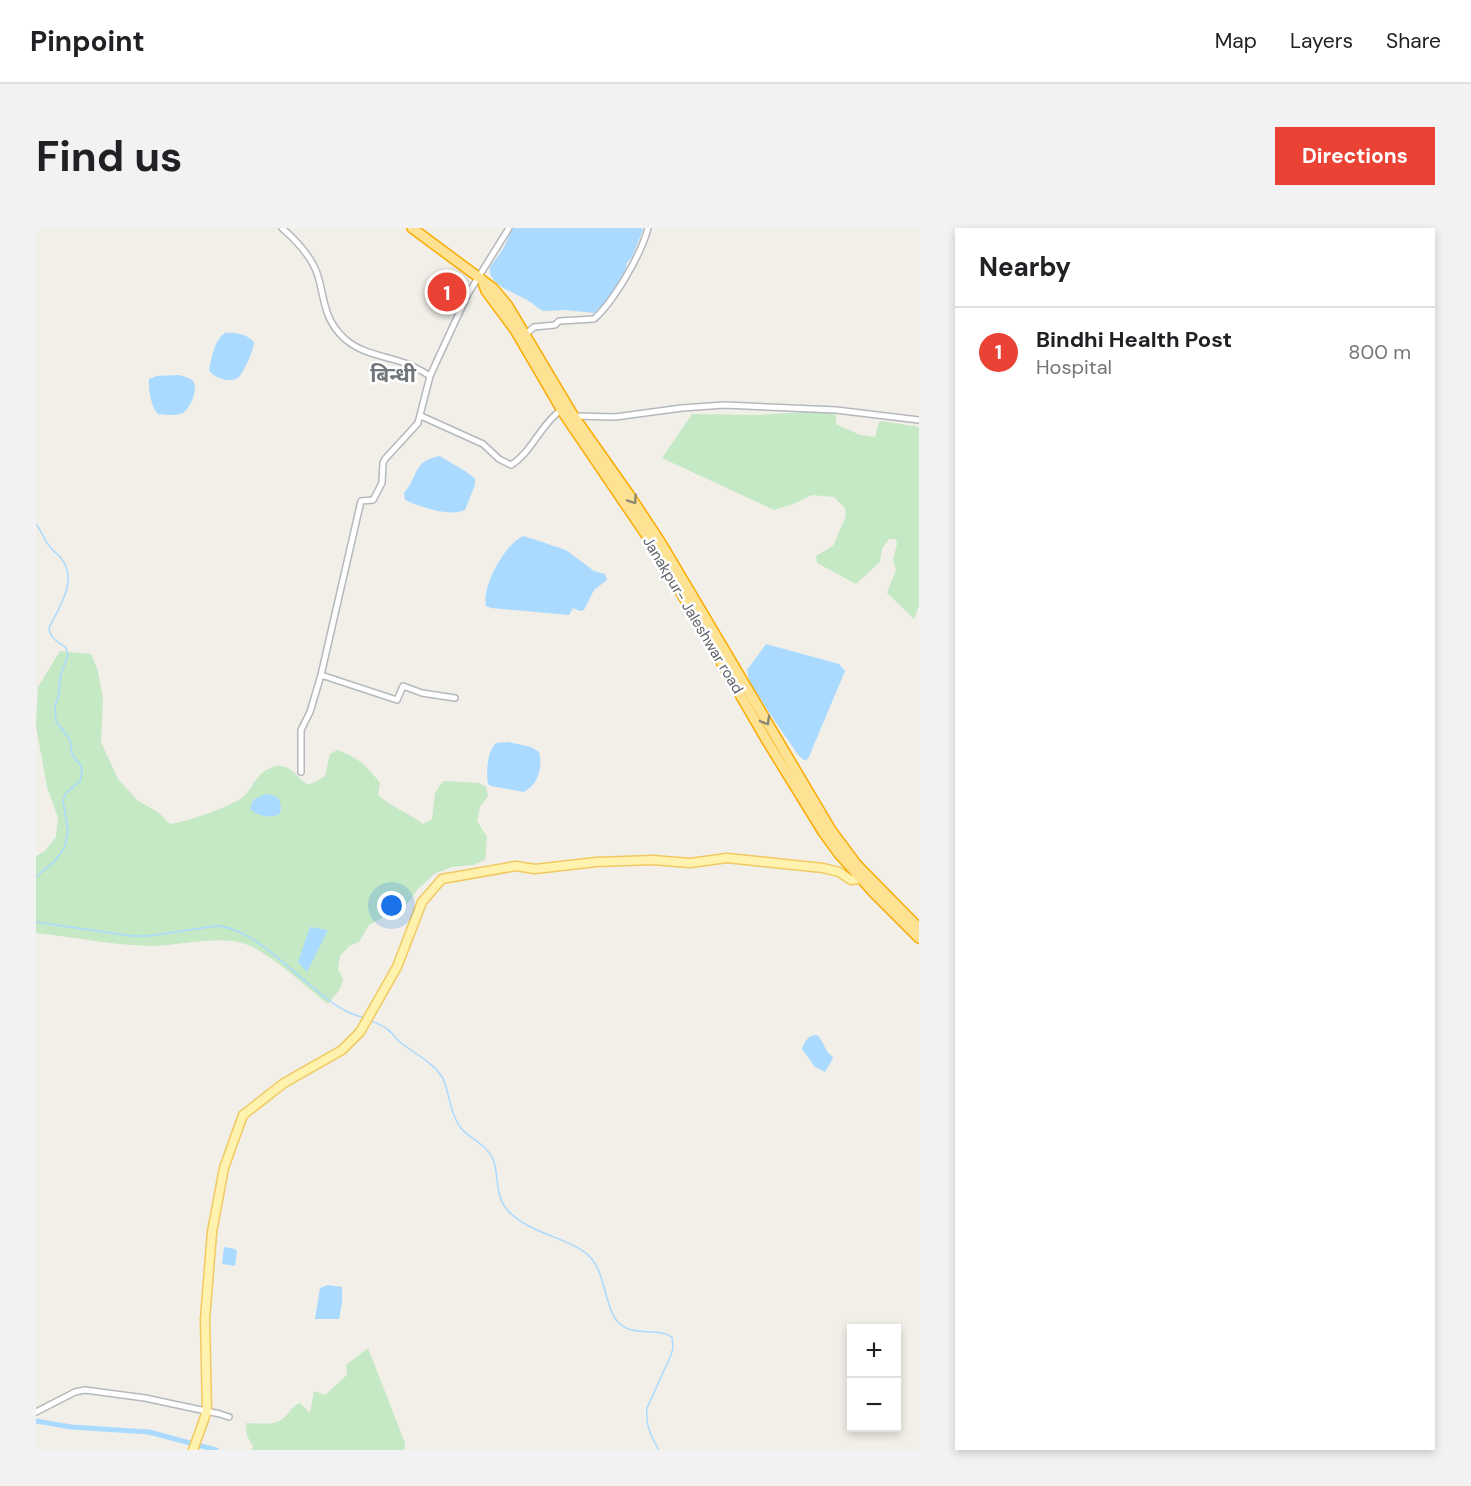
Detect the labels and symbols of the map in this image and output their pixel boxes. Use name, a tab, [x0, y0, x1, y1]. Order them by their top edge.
pin: 1	[428, 270, 466, 314]
district label: बिन्धी	[370, 361, 417, 389]
one-way arrow	[626, 493, 637, 504]
street label: Janakpur- Jaleshwar road	[638, 533, 748, 697]
one-way arrow	[759, 714, 771, 725]
your location	[377, 891, 406, 920]

